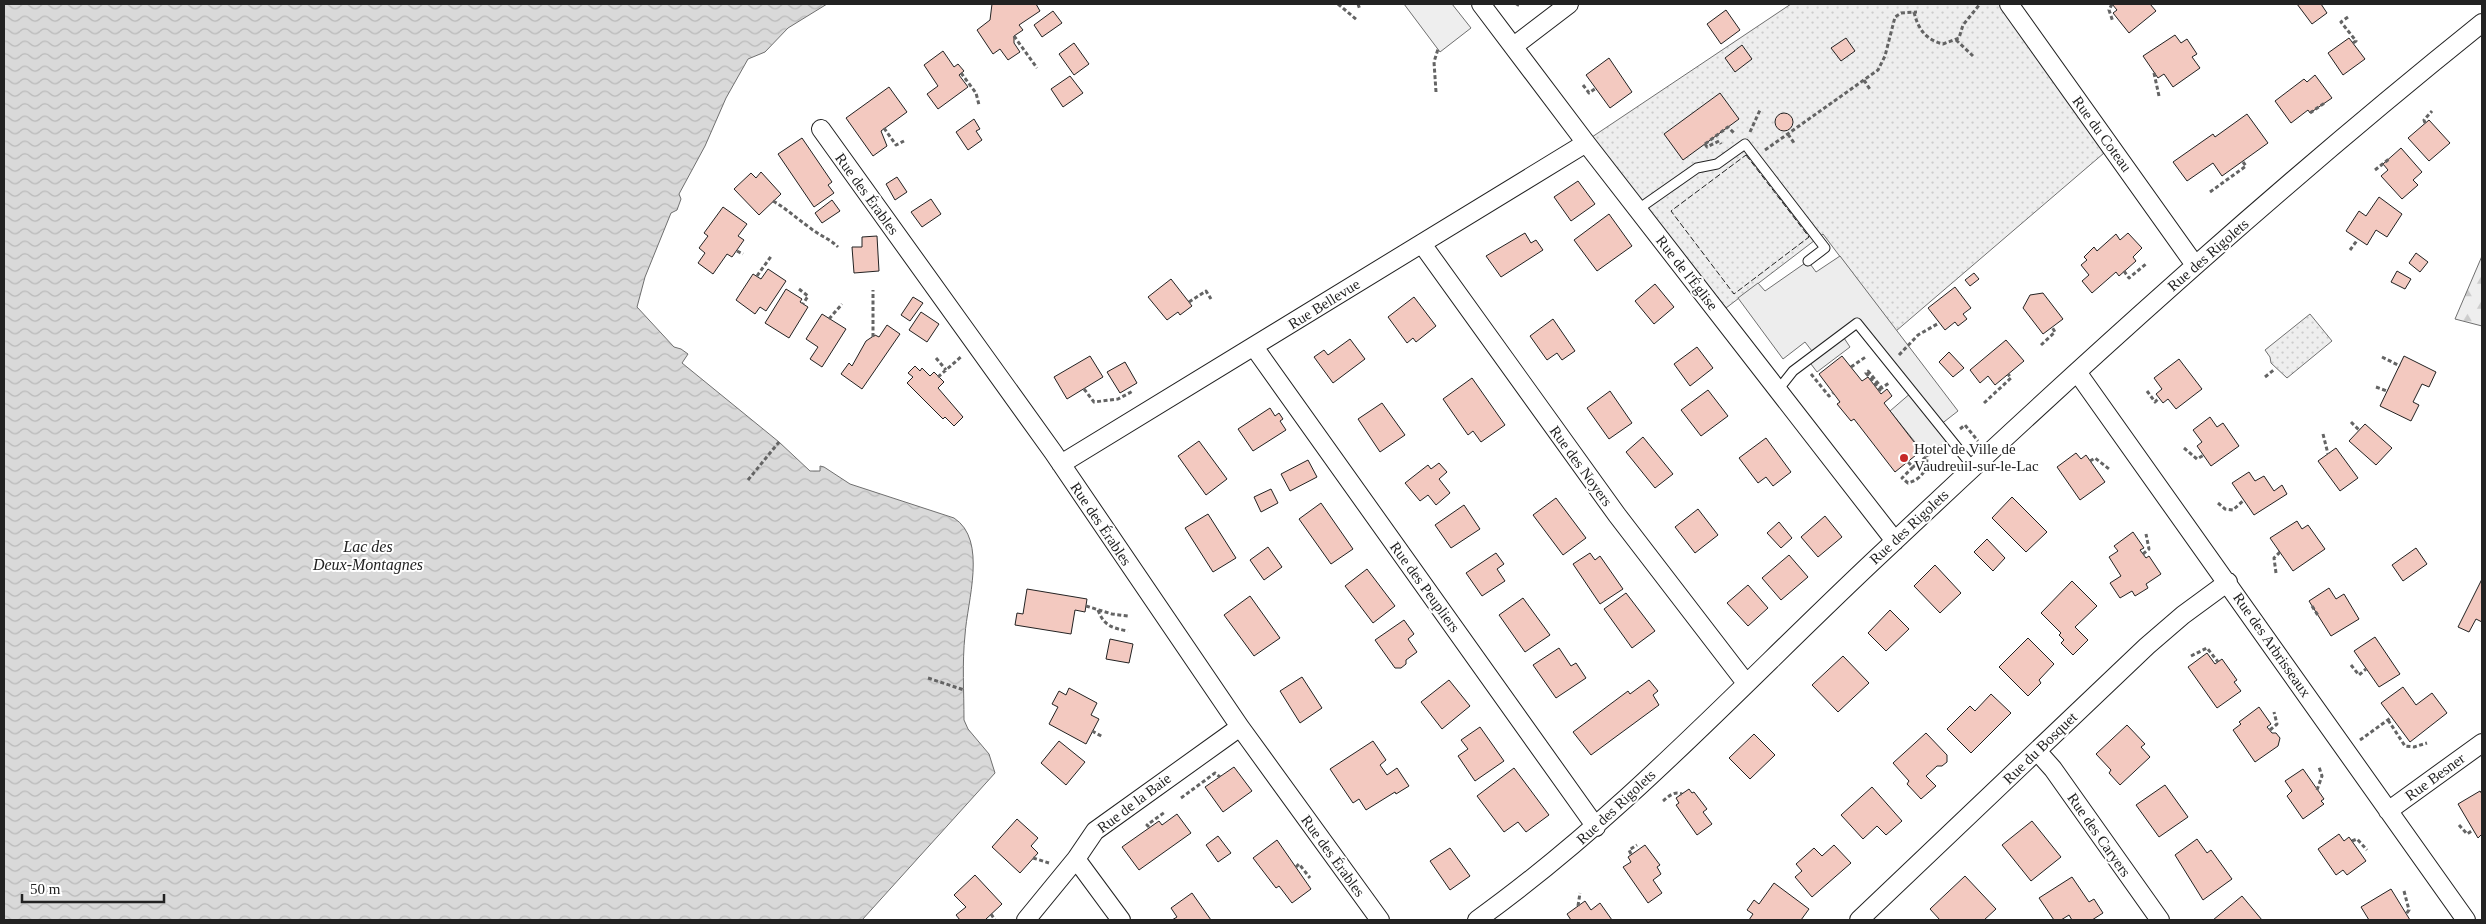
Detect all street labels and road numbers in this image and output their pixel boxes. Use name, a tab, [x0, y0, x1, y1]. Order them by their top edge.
street label: Rue du Coteau	[2069, 93, 2135, 175]
street label: Rue des Érables	[832, 150, 902, 238]
street label: Rue des Rigolets	[2164, 216, 2252, 294]
street label: Rue de l'Église	[1653, 233, 1721, 314]
street label: Rue Bellevue	[1285, 276, 1363, 332]
street label: Rue des Noyers	[1547, 423, 1615, 509]
street label: Rue des Érables	[1067, 479, 1135, 569]
street label: Rue des Rigolets	[1866, 486, 1952, 568]
street label: Rue des Peupliers	[1387, 539, 1463, 635]
street label: Rue des Arbrisseaux	[2230, 590, 2314, 701]
street label: Rue du Bosquet	[2000, 708, 2081, 787]
street label: Rue Besner	[2402, 750, 2468, 804]
street label: Rue des Rigolets	[1573, 766, 1659, 848]
street label: Rue de la Baie	[1094, 770, 1174, 836]
street label: Rue des Caryers	[2064, 790, 2134, 880]
street label: Rue des Érables	[1298, 812, 1368, 900]

